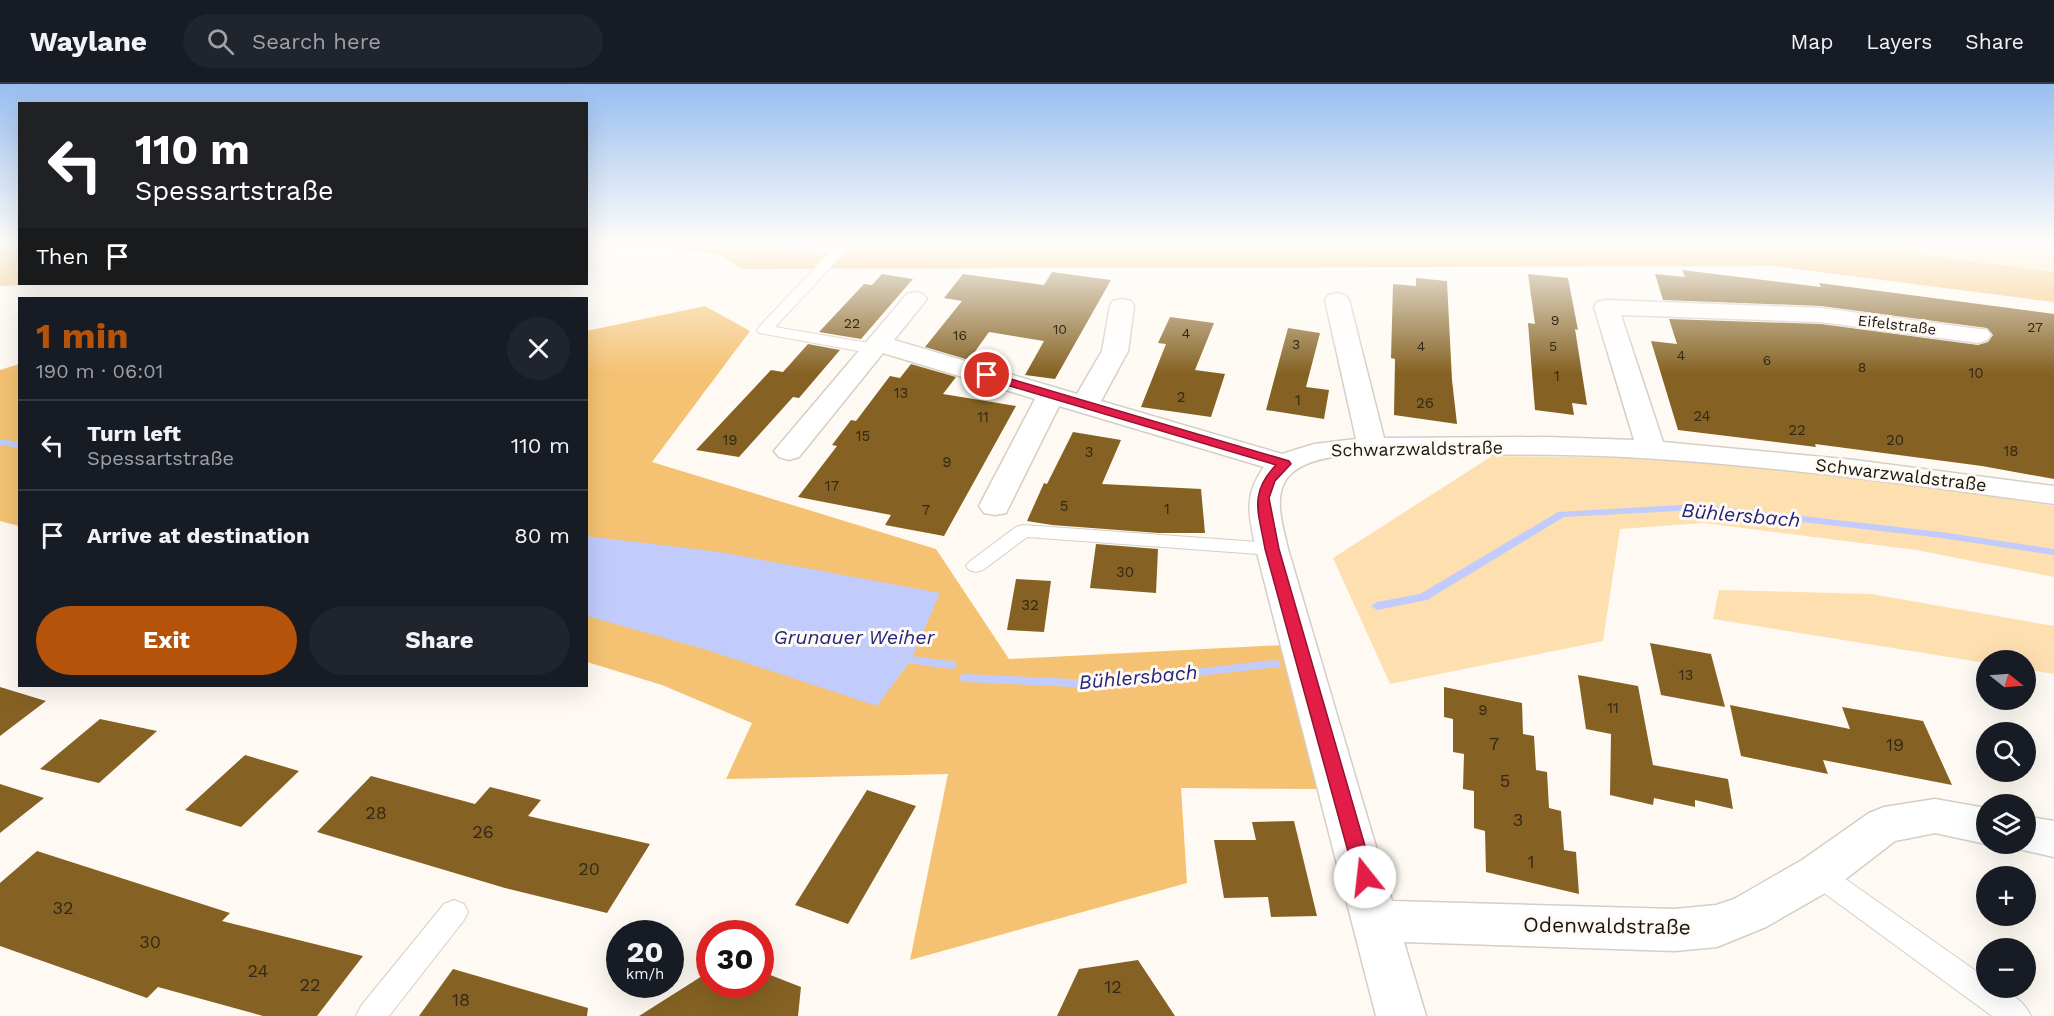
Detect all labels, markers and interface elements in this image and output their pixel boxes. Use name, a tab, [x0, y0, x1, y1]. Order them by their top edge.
search box	[183, 14, 603, 68]
text: Waylane	[30, 25, 147, 58]
icon: search	[204, 25, 237, 58]
text: Search here	[252, 29, 381, 54]
text: Map	[1790, 29, 1833, 54]
text: Layers	[1866, 29, 1932, 54]
text: Share	[1965, 29, 2024, 54]
text: 110 m	[135, 125, 250, 174]
icon: left	[36, 126, 114, 204]
text: Spessartstraße	[135, 175, 334, 207]
icon: arrive	[101, 240, 134, 273]
text: Then	[36, 244, 89, 269]
street label: Eifelstraße	[1857, 311, 1937, 339]
house number: 9	[1551, 312, 1559, 328]
text: 1 min	[36, 315, 128, 357]
house number: 22	[844, 315, 860, 331]
button: close	[507, 317, 570, 380]
house number: 27	[2027, 319, 2043, 335]
house number: 10	[1053, 321, 1067, 337]
house number: 4	[1182, 325, 1190, 341]
house number: 16	[953, 327, 967, 343]
house number: 3	[1292, 336, 1300, 352]
house number: 4	[1417, 338, 1425, 354]
house number: 5	[1549, 338, 1557, 354]
house number: 4	[1677, 347, 1685, 363]
pin	[961, 349, 1012, 400]
house number: 6	[1763, 352, 1771, 368]
icon: arrive	[970, 358, 1003, 391]
text: 190 m · 06:01	[36, 359, 163, 383]
house number: 8	[1858, 359, 1866, 375]
house number: 10	[1968, 364, 1984, 382]
house number: 1	[1554, 367, 1560, 385]
house number: 13	[894, 384, 908, 402]
house number: 2	[1177, 388, 1185, 406]
house number: 1	[1295, 391, 1301, 409]
house number: 26	[1416, 394, 1434, 412]
house number: 24	[1693, 407, 1711, 425]
house number: 11	[977, 408, 989, 426]
text: Turn left	[87, 421, 181, 446]
house number: 22	[1788, 421, 1806, 439]
house number: 15	[856, 427, 870, 445]
icon: left	[36, 429, 69, 462]
house number: 19	[722, 431, 738, 449]
house number: 20	[1886, 431, 1904, 449]
text: 110 m	[511, 433, 570, 458]
street label: Schwarzwaldstraße	[1331, 436, 1503, 461]
house number: 18	[2003, 442, 2019, 460]
house number: 3	[1085, 443, 1093, 461]
text: Spessartstraße	[87, 446, 234, 470]
house number: 9	[942, 453, 952, 471]
street label: Schwarzwaldstraße	[1814, 454, 1988, 495]
house number: 17	[825, 477, 839, 495]
house number: 5	[1060, 497, 1068, 515]
water label: Bühlersbach	[1681, 498, 1801, 532]
house number: 1	[1164, 500, 1170, 518]
house number: 7	[922, 501, 930, 519]
icon: arrive	[36, 519, 69, 552]
text: Arrive at destination	[87, 523, 310, 548]
text: 80 m	[514, 523, 570, 548]
house number: 30	[1116, 563, 1134, 581]
house number: 32	[1021, 596, 1039, 614]
button: Exit	[36, 606, 297, 675]
button: Share	[309, 606, 570, 675]
water label: Grunauer Weiher	[774, 625, 936, 649]
north arrow	[1976, 650, 2036, 710]
map controls	[1976, 650, 2036, 998]
water label: Bühlersbach	[1078, 660, 1198, 694]
house number: 13	[1679, 666, 1693, 684]
house number: 11	[1607, 699, 1619, 717]
house number: 9	[1478, 701, 1488, 719]
button: search	[1976, 722, 2036, 782]
house number: 7	[1489, 733, 1499, 754]
house number: 19	[1886, 734, 1904, 755]
house number: 5	[1500, 770, 1510, 791]
button: layers	[1976, 794, 2036, 854]
house number: 28	[365, 802, 387, 823]
house number: 3	[1513, 809, 1523, 830]
house number: 26	[472, 821, 494, 842]
position arrow	[1333, 845, 1397, 909]
house number: 1	[1527, 851, 1535, 872]
house number: 20	[578, 858, 600, 879]
button: +	[1976, 866, 2036, 926]
house number: 32	[53, 897, 74, 918]
street label: Odenwaldstraße	[1523, 912, 1691, 939]
speed limit sign: 30	[696, 920, 774, 998]
house number: 30	[139, 931, 161, 952]
text: 20	[626, 934, 664, 969]
button: −	[1976, 938, 2036, 998]
house number: 24	[248, 960, 268, 981]
text: km/h	[626, 965, 664, 983]
house number: 22	[300, 974, 321, 995]
house number: 12	[1104, 976, 1122, 997]
house number: 18	[452, 989, 470, 1010]

